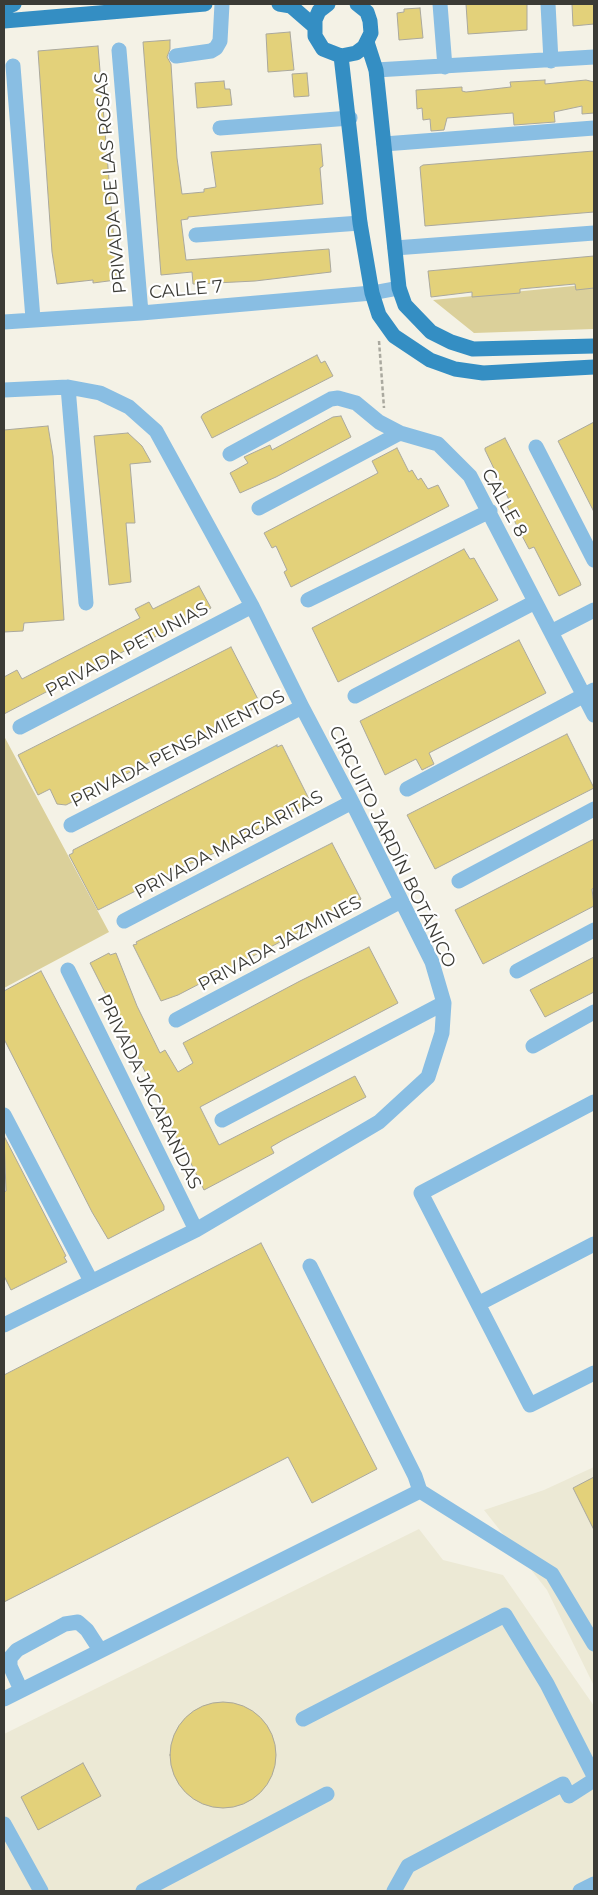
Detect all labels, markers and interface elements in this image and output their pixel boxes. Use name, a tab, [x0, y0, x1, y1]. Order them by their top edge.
street label: PRIVADA DE LAS ROSAS	[91, 71, 131, 295]
street label: CALLE 7	[148, 276, 224, 304]
street label: CALLE 8	[476, 465, 532, 541]
street label: PRIVADA PETUNIAS	[42, 598, 212, 702]
street label: PRIVADA PENSAMIENTOS	[67, 686, 289, 812]
street label: CIRCUITO JARDÍN BOTÁNICO	[324, 723, 460, 971]
street label: PRIVADA MARGARITAS	[131, 786, 327, 904]
street label: PRIVADA JAZMINES	[195, 892, 365, 996]
street label: PRIVADA JACARANDAS	[92, 991, 206, 1193]

